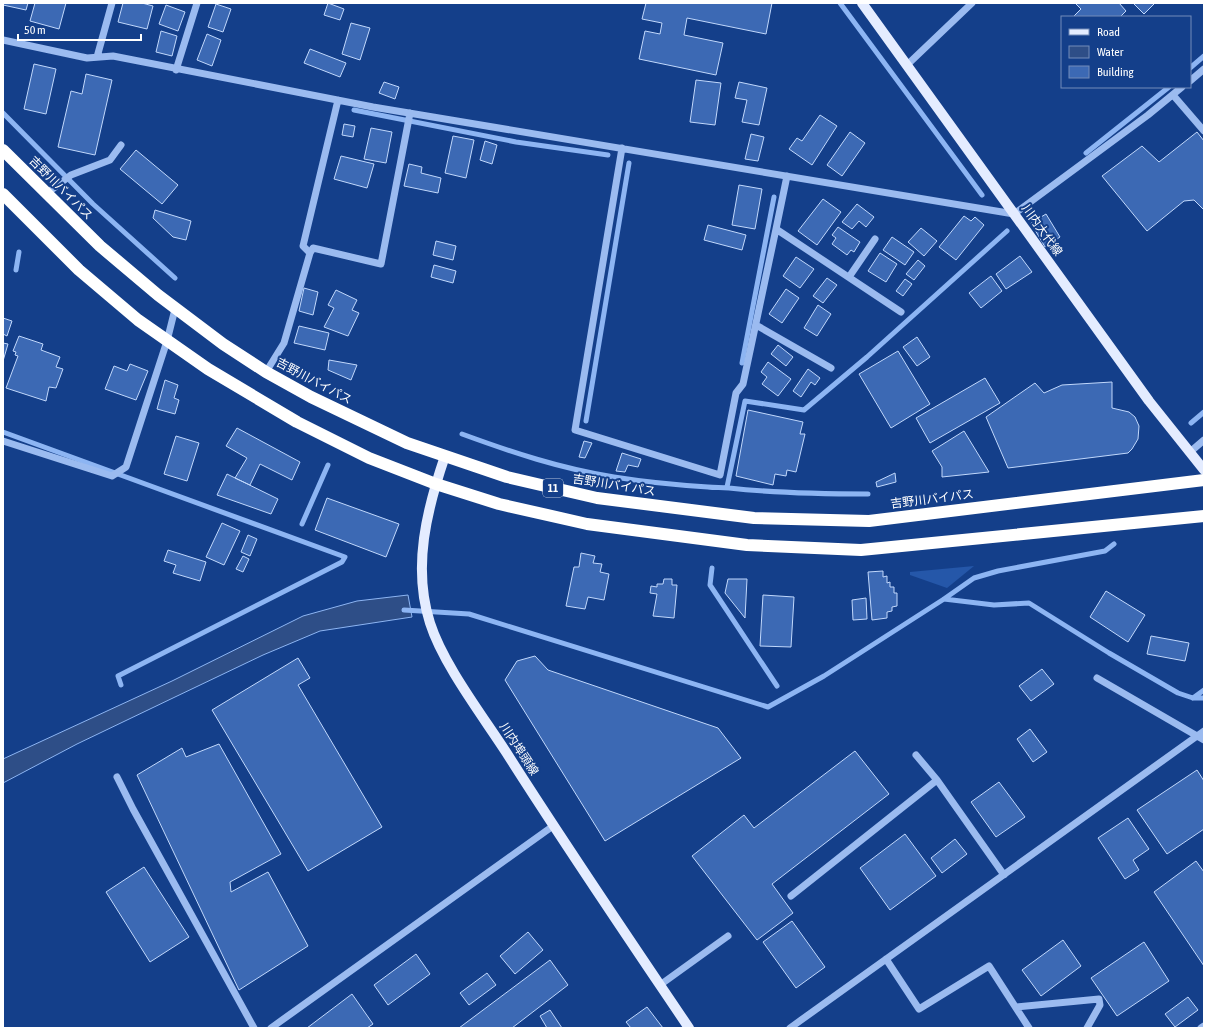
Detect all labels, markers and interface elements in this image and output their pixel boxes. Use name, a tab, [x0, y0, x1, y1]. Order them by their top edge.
scale bar	[18, 16, 141, 42]
legend	[1061, 16, 1191, 88]
text: 50 m	[24, 23, 46, 37]
text: Road	[1097, 25, 1120, 39]
text: Water	[1097, 45, 1124, 59]
text: Building	[1097, 65, 1135, 79]
street label: 吉野川バイパス	[26, 153, 96, 223]
street label: 川内大代線	[1019, 202, 1065, 258]
street label: 吉野川バイパス	[274, 355, 354, 407]
street label: 吉野川バイパス	[572, 472, 656, 498]
road number: 11	[543, 479, 563, 497]
street label: 吉野川バイパス	[890, 487, 974, 511]
street label: 川内埠頭線	[497, 720, 541, 778]

